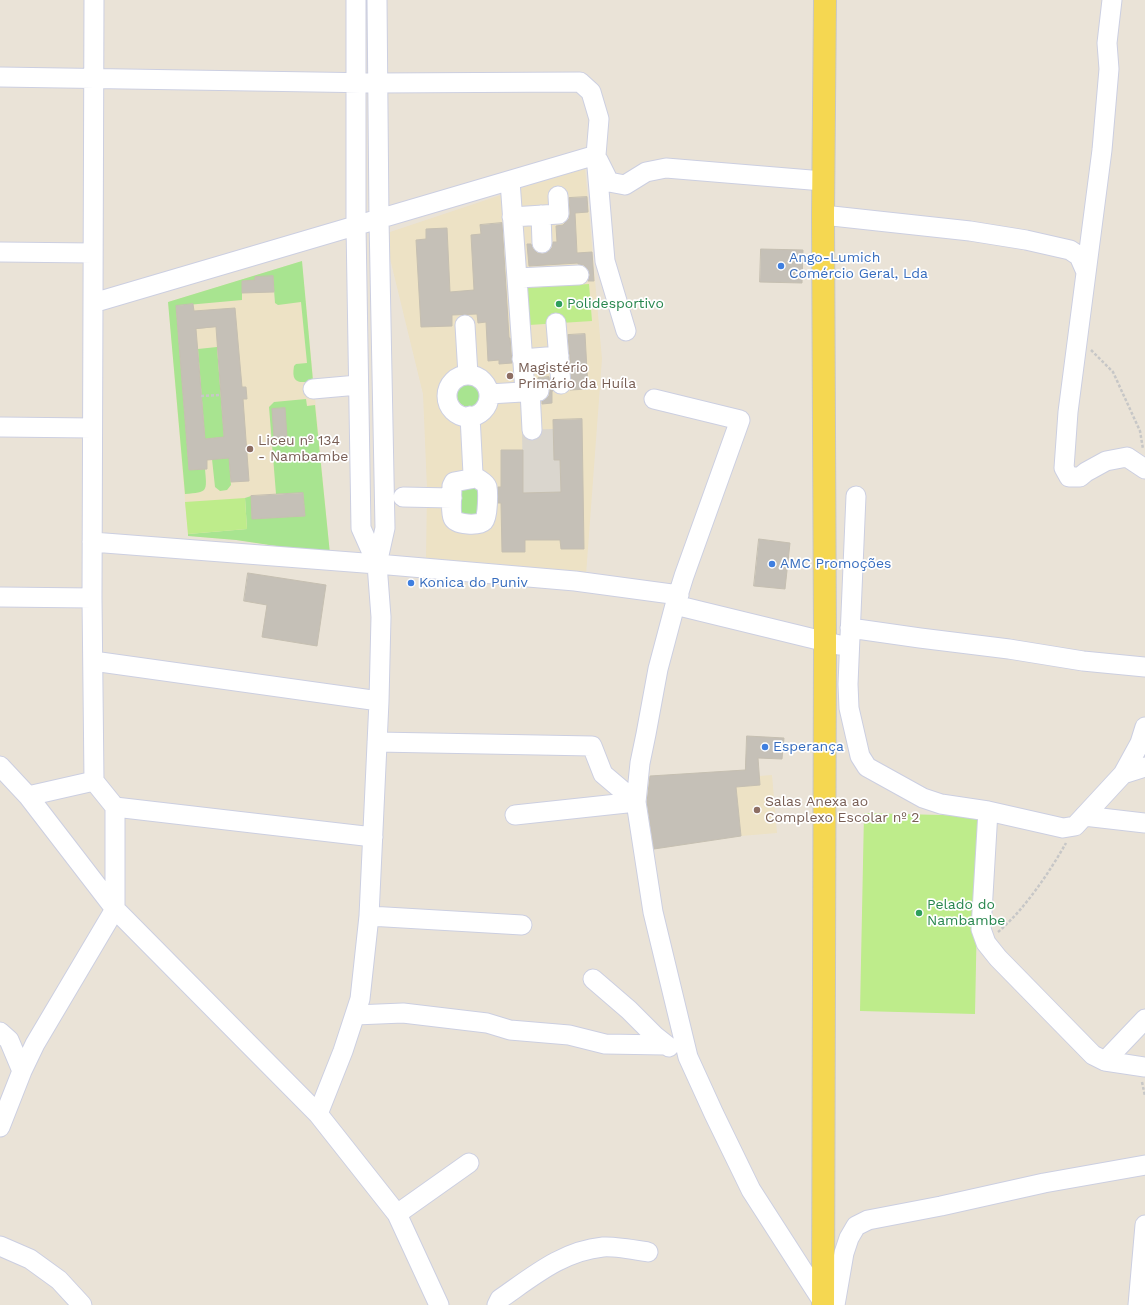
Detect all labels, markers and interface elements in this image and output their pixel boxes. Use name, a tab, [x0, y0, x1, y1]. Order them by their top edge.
place label: Ango-Lumich Comércio Geral, Lda	[789, 250, 928, 282]
marker: Ango-Lumich Comércio Geral, Lda	[776, 261, 786, 271]
place label: Polidesportivo	[567, 296, 664, 312]
marker: Polidesportivo	[554, 299, 564, 309]
place label: Magistério Primário da Huíla	[518, 360, 636, 392]
marker: Magistério Primário da Huíla	[505, 371, 515, 381]
place label: Liceu nº 134 - Nambambe	[258, 433, 348, 466]
marker: Liceu nº 134 - Nambambe	[245, 444, 255, 454]
place label: AMC Promoções	[780, 556, 891, 572]
marker: AMC Promoções	[767, 559, 777, 569]
place label: Konica do Puniv	[419, 575, 528, 591]
marker: Konica do Puniv	[406, 578, 416, 588]
place label: Esperança	[773, 739, 844, 755]
marker: Esperança	[760, 742, 770, 752]
place label: Salas Anexa ao Complexo Escolar nº 2	[765, 794, 919, 826]
marker: Salas Anexa ao Complexo Escolar nº 2	[752, 805, 762, 815]
place label: Pelado do Nambambe	[927, 897, 1005, 930]
marker: Pelado do Nambambe	[914, 908, 924, 918]

